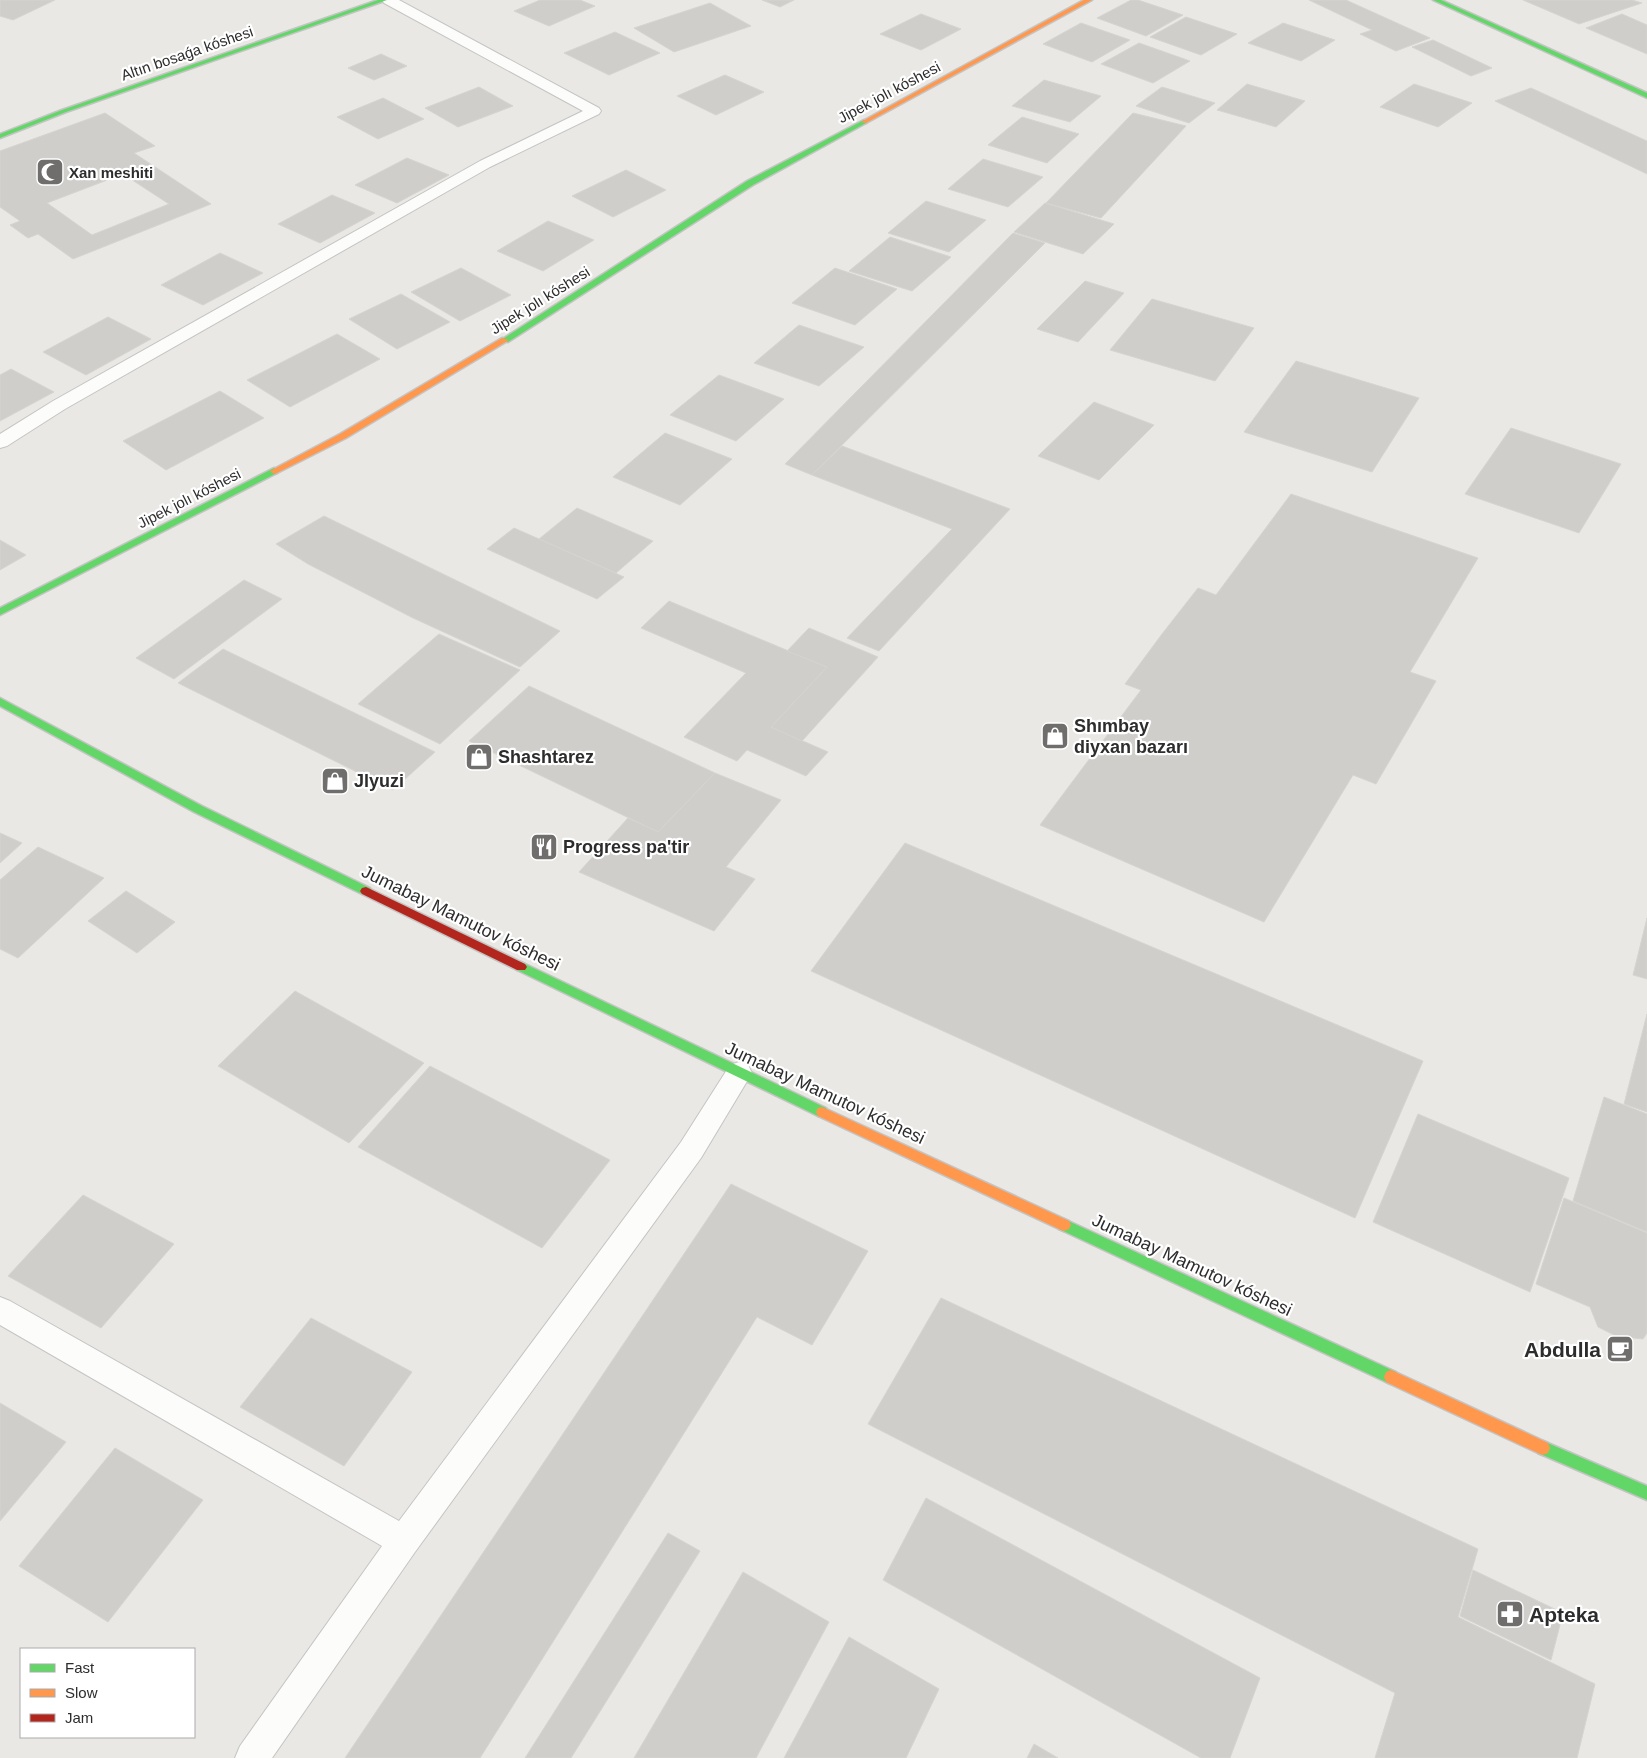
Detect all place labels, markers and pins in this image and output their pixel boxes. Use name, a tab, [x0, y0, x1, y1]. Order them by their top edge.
mosque icon: Xan meshiti	[35, 157, 65, 187]
place label: Xan meshiti	[69, 164, 153, 181]
place label: Shımbay diyxan bazarı	[1074, 716, 1188, 757]
shop icon: Shımbay diyxan bazarı	[1040, 721, 1070, 751]
shop icon: Shashtarez	[464, 742, 494, 772]
place label: Shashtarez	[498, 747, 594, 767]
shop icon: Jlyuzi	[320, 766, 350, 796]
place label: Jlyuzi	[354, 771, 404, 791]
restaurant icon: Progress pa'tir	[529, 832, 559, 862]
place label: Progress pa'tir	[563, 837, 689, 857]
cafe icon: Abdulla	[1605, 1334, 1635, 1364]
place label: Abdulla	[1524, 1338, 1601, 1361]
pharmacy icon: Apteka	[1495, 1599, 1525, 1629]
place label: Apteka	[1529, 1603, 1599, 1626]

